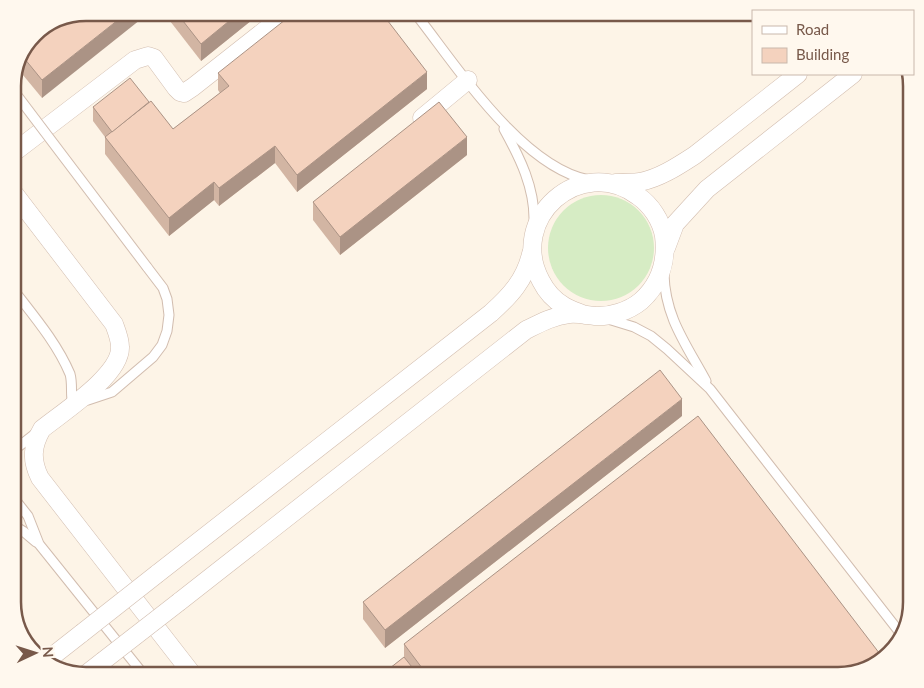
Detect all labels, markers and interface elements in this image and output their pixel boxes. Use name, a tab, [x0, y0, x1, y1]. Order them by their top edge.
legend	[752, 10, 914, 75]
text: Road	[796, 20, 829, 38]
text: Building	[796, 45, 849, 63]
north arrow	[10, 628, 60, 678]
text: N	[40, 646, 57, 658]

